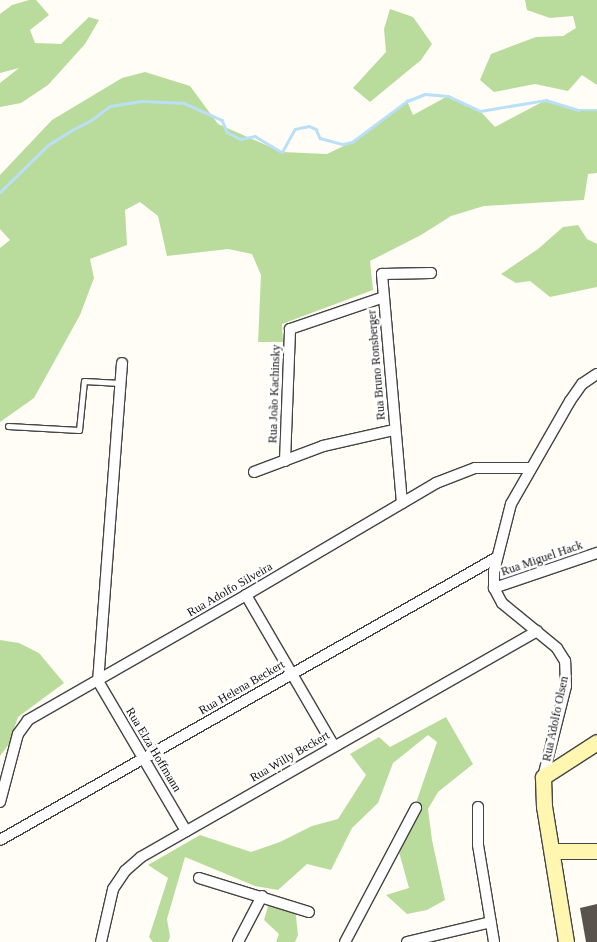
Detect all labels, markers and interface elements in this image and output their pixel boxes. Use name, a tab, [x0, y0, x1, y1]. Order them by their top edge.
street label: Rua Bruno Ronsberger	[365, 309, 389, 421]
street label: Rua João Kachinsky	[266, 344, 284, 444]
street label: Rua Miguel Hack	[499, 538, 585, 580]
street label: Rua Adolfo Silveira	[185, 560, 275, 620]
street label: Rua Helena Beckert	[197, 658, 287, 718]
street label: Rua Adolfo Olsen	[540, 675, 572, 763]
street label: Rua Elza Hoffmann	[122, 705, 184, 795]
street label: Rua Willy Beckert	[248, 728, 332, 786]

